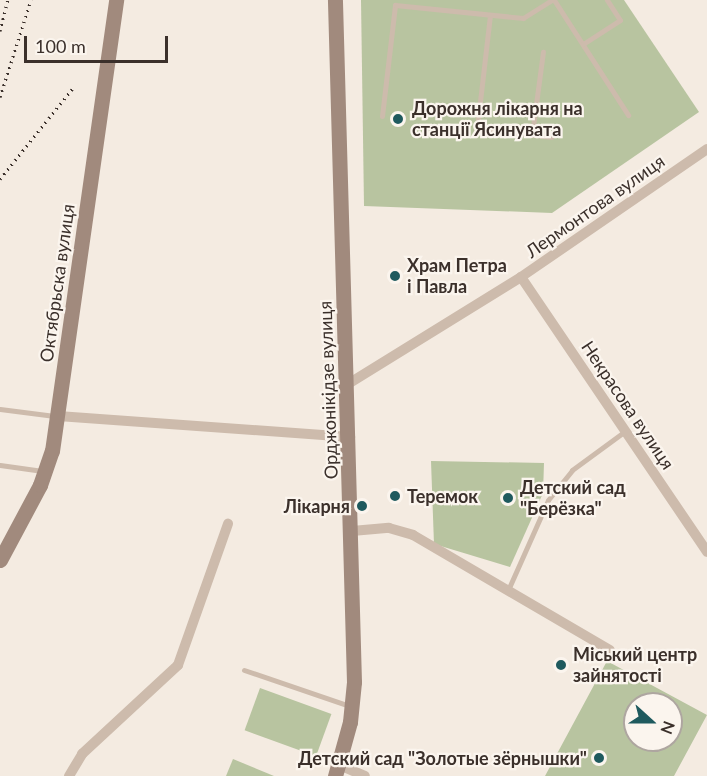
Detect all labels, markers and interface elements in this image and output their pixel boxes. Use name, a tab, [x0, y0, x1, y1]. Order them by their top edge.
scale bar	[27, 24, 171, 62]
text: 100 m	[35, 35, 86, 57]
place label: Дорожня лікарня на станції Ясинувата	[412, 98, 583, 140]
marker: Дорожня лікарня на станції Ясинувата	[389, 110, 407, 128]
street label: Лермонтова вулиця	[521, 150, 669, 262]
street label: Октябрьска вулиця	[35, 202, 79, 364]
place label: Храм Петра і Павла	[407, 255, 507, 298]
marker: Храм Петра і Павла	[388, 269, 402, 283]
street label: Орджонікідзе вулиця	[314, 301, 342, 479]
street label: Некрасова вулиця	[577, 337, 679, 473]
place label: Детский сад "Берёзка"	[520, 477, 626, 520]
place label: Теремок	[407, 485, 478, 507]
marker: Теремок	[388, 489, 402, 503]
marker: Детский сад "Берёзка"	[501, 491, 515, 505]
place label: Лікарня	[284, 495, 350, 517]
marker: Лікарня	[355, 499, 369, 513]
place label: Міський центр зайнятості	[573, 644, 697, 686]
marker: Міський центр зайнятості	[554, 658, 568, 672]
north arrow	[623, 692, 683, 752]
text: N	[657, 719, 679, 737]
place label: Детский сад "Золотые зёрнышки"	[298, 747, 587, 769]
marker: Детский сад "Золотые зёрнышки"	[592, 751, 606, 765]

